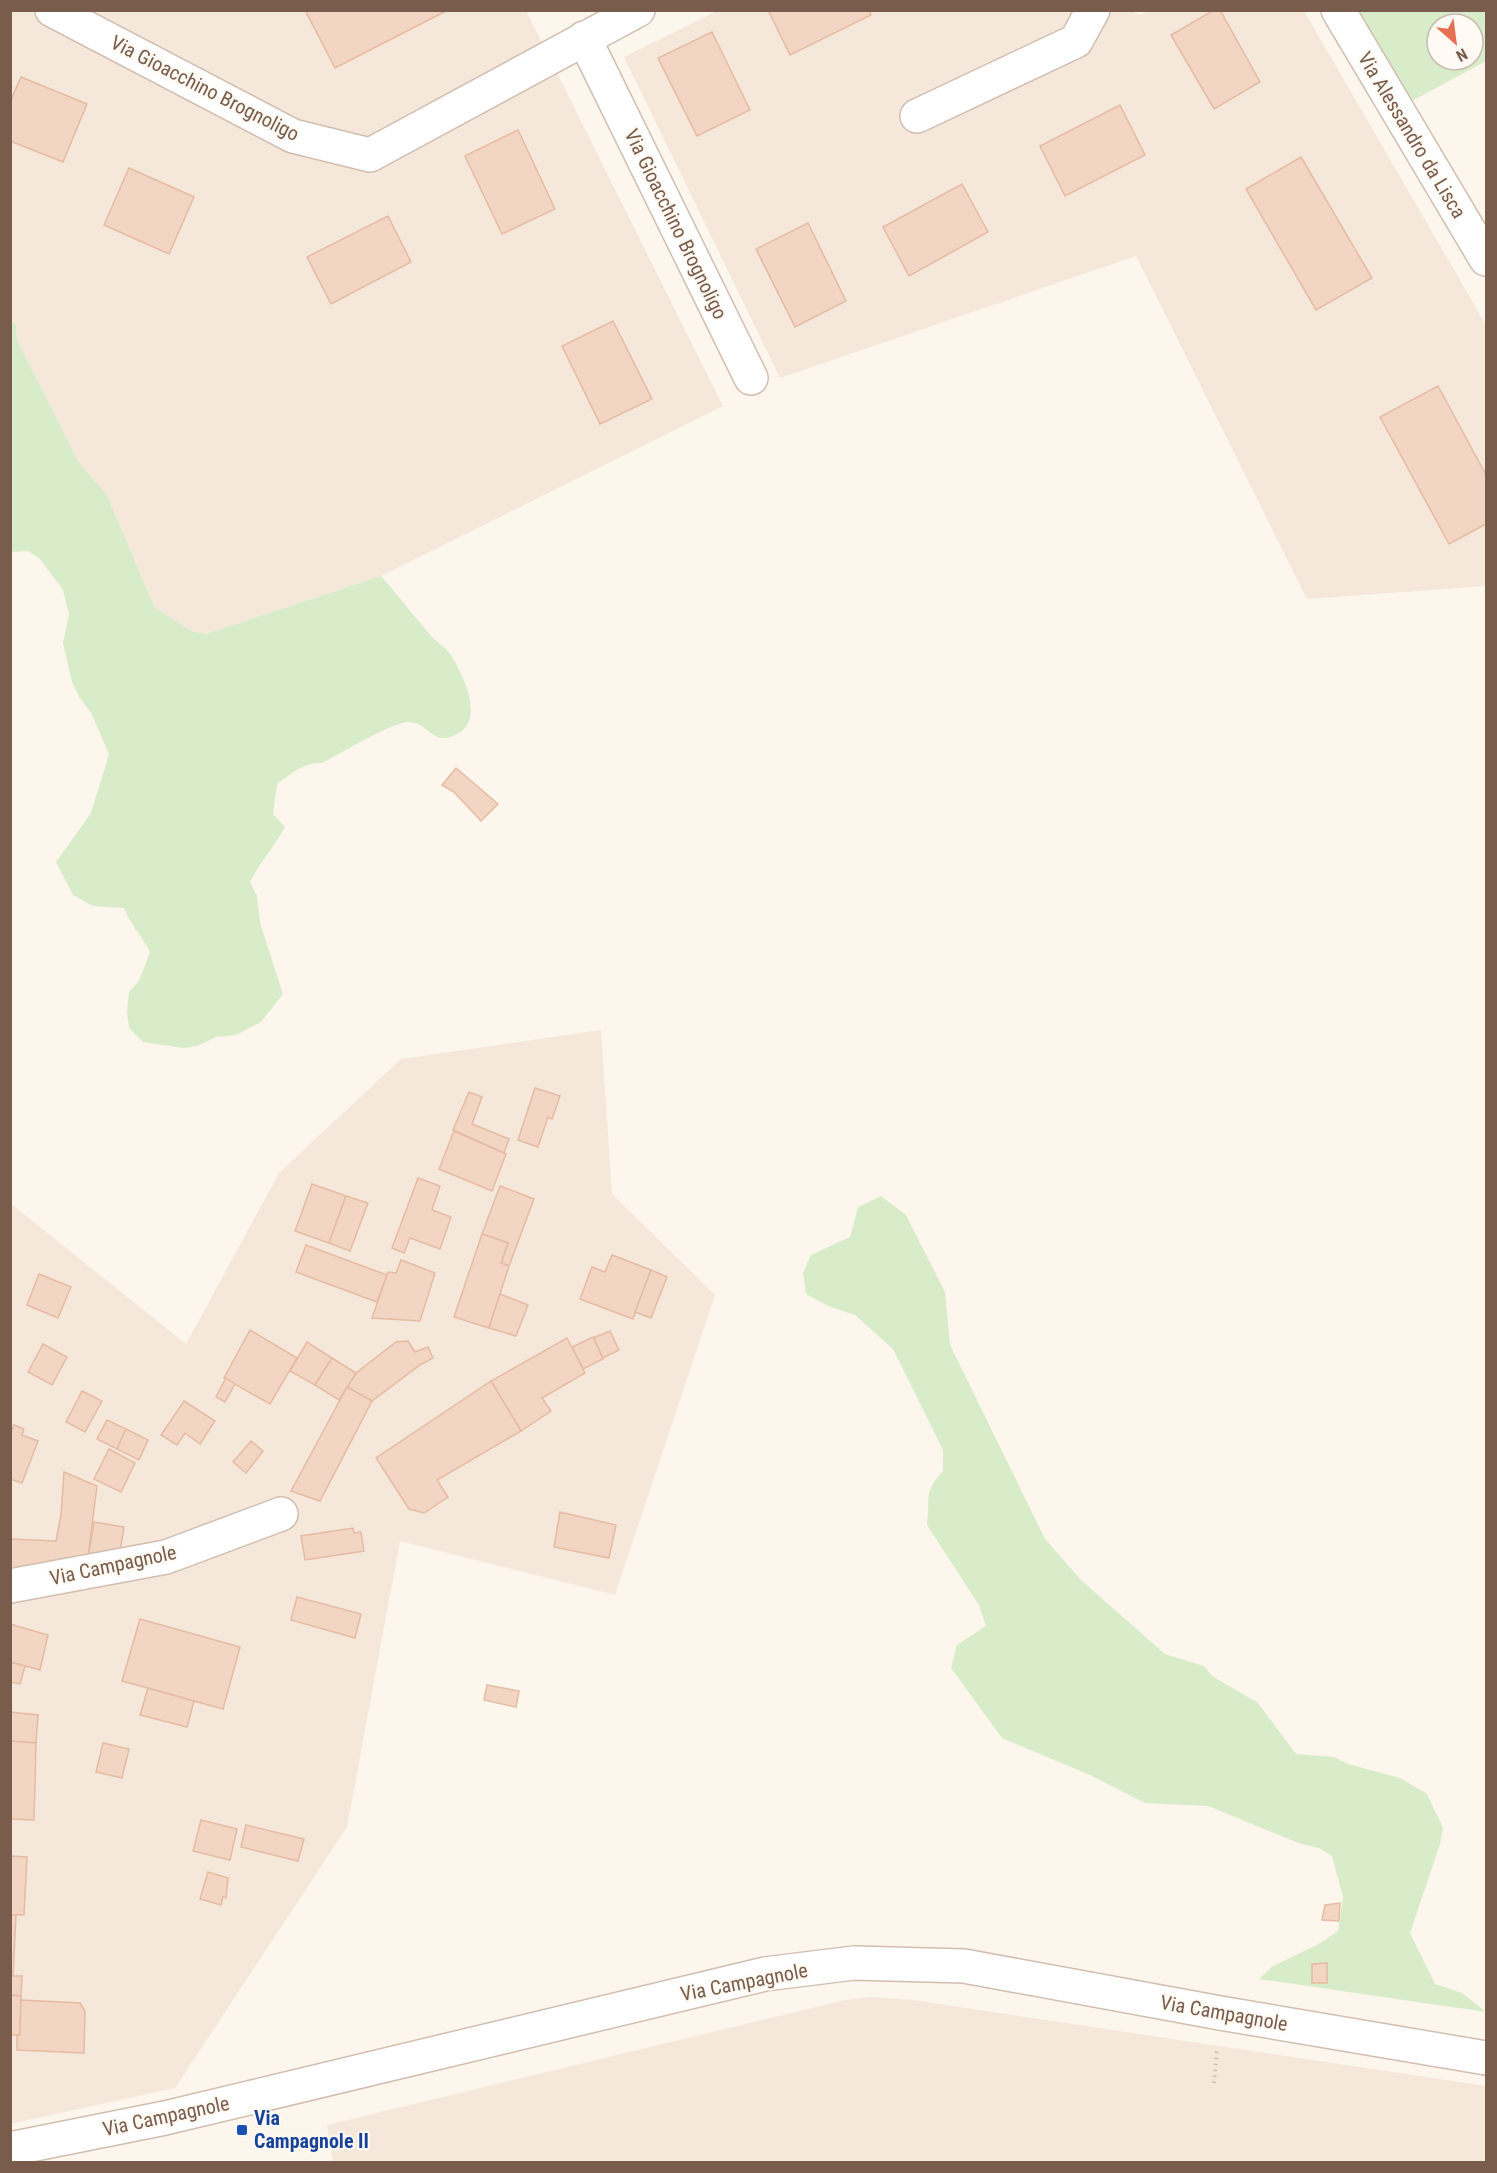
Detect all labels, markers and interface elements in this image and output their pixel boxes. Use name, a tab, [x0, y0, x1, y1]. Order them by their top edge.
north arrow	[1425, 12, 1485, 72]
street label: Via Gioacchino Brognoligo	[107, 30, 303, 146]
text: N	[1453, 44, 1471, 65]
street label: Via Alessandro da Lisca	[1353, 48, 1471, 222]
street label: Via Gioacchino Brognoligo	[619, 125, 733, 323]
street label: Via Campagnole	[47, 1540, 179, 1590]
street label: Via Campagnole	[678, 1958, 810, 2006]
street label: Via Campagnole	[1158, 1990, 1290, 2036]
street label: Via Campagnole	[100, 2091, 232, 2141]
place label: Via Campagnole II	[254, 2106, 369, 2153]
marker: Via Campagnole II	[235, 2123, 249, 2137]

